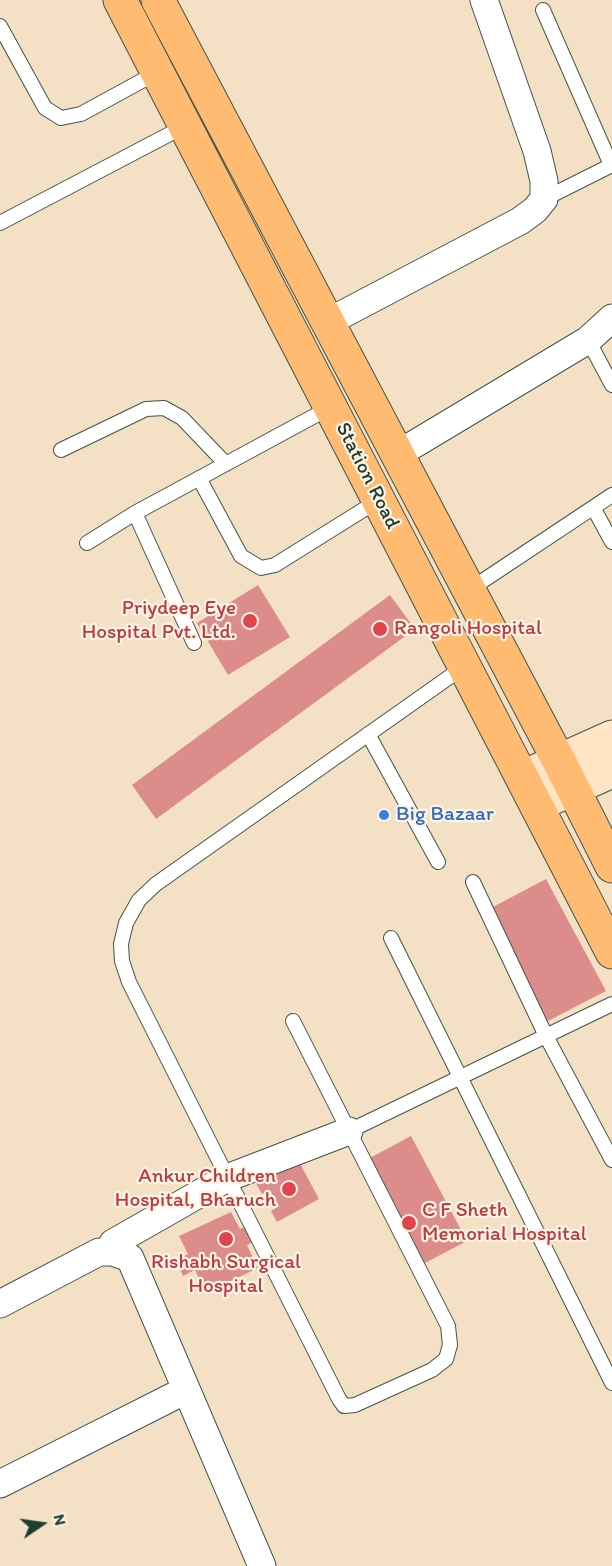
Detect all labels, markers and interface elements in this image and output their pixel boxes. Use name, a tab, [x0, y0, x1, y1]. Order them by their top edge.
street label: Station Road	[329, 418, 405, 534]
place label: Priydeep Eye Hospital Pvt. Ltd.	[82, 596, 236, 646]
marker: Priydeep Eye Hospital Pvt. Ltd.	[241, 612, 259, 630]
place label: Rangoli Hospital	[394, 616, 542, 642]
marker: Rangoli Hospital	[371, 620, 389, 638]
place label: Big Bazaar	[396, 802, 494, 828]
marker: Big Bazaar	[377, 808, 391, 822]
place label: Ankur Children Hospital, Bharuch	[115, 1164, 276, 1214]
marker: Ankur Children Hospital, Bharuch	[280, 1180, 298, 1198]
place label: C F Sheth Memorial Hospital	[422, 1198, 587, 1248]
marker: C F Sheth Memorial Hospital	[400, 1214, 418, 1232]
marker: Rishabh Surgical Hospital	[217, 1230, 235, 1248]
place label: Rishabh Surgical Hospital	[151, 1250, 301, 1300]
north arrow	[12, 1494, 72, 1554]
text: N	[50, 1512, 70, 1527]

